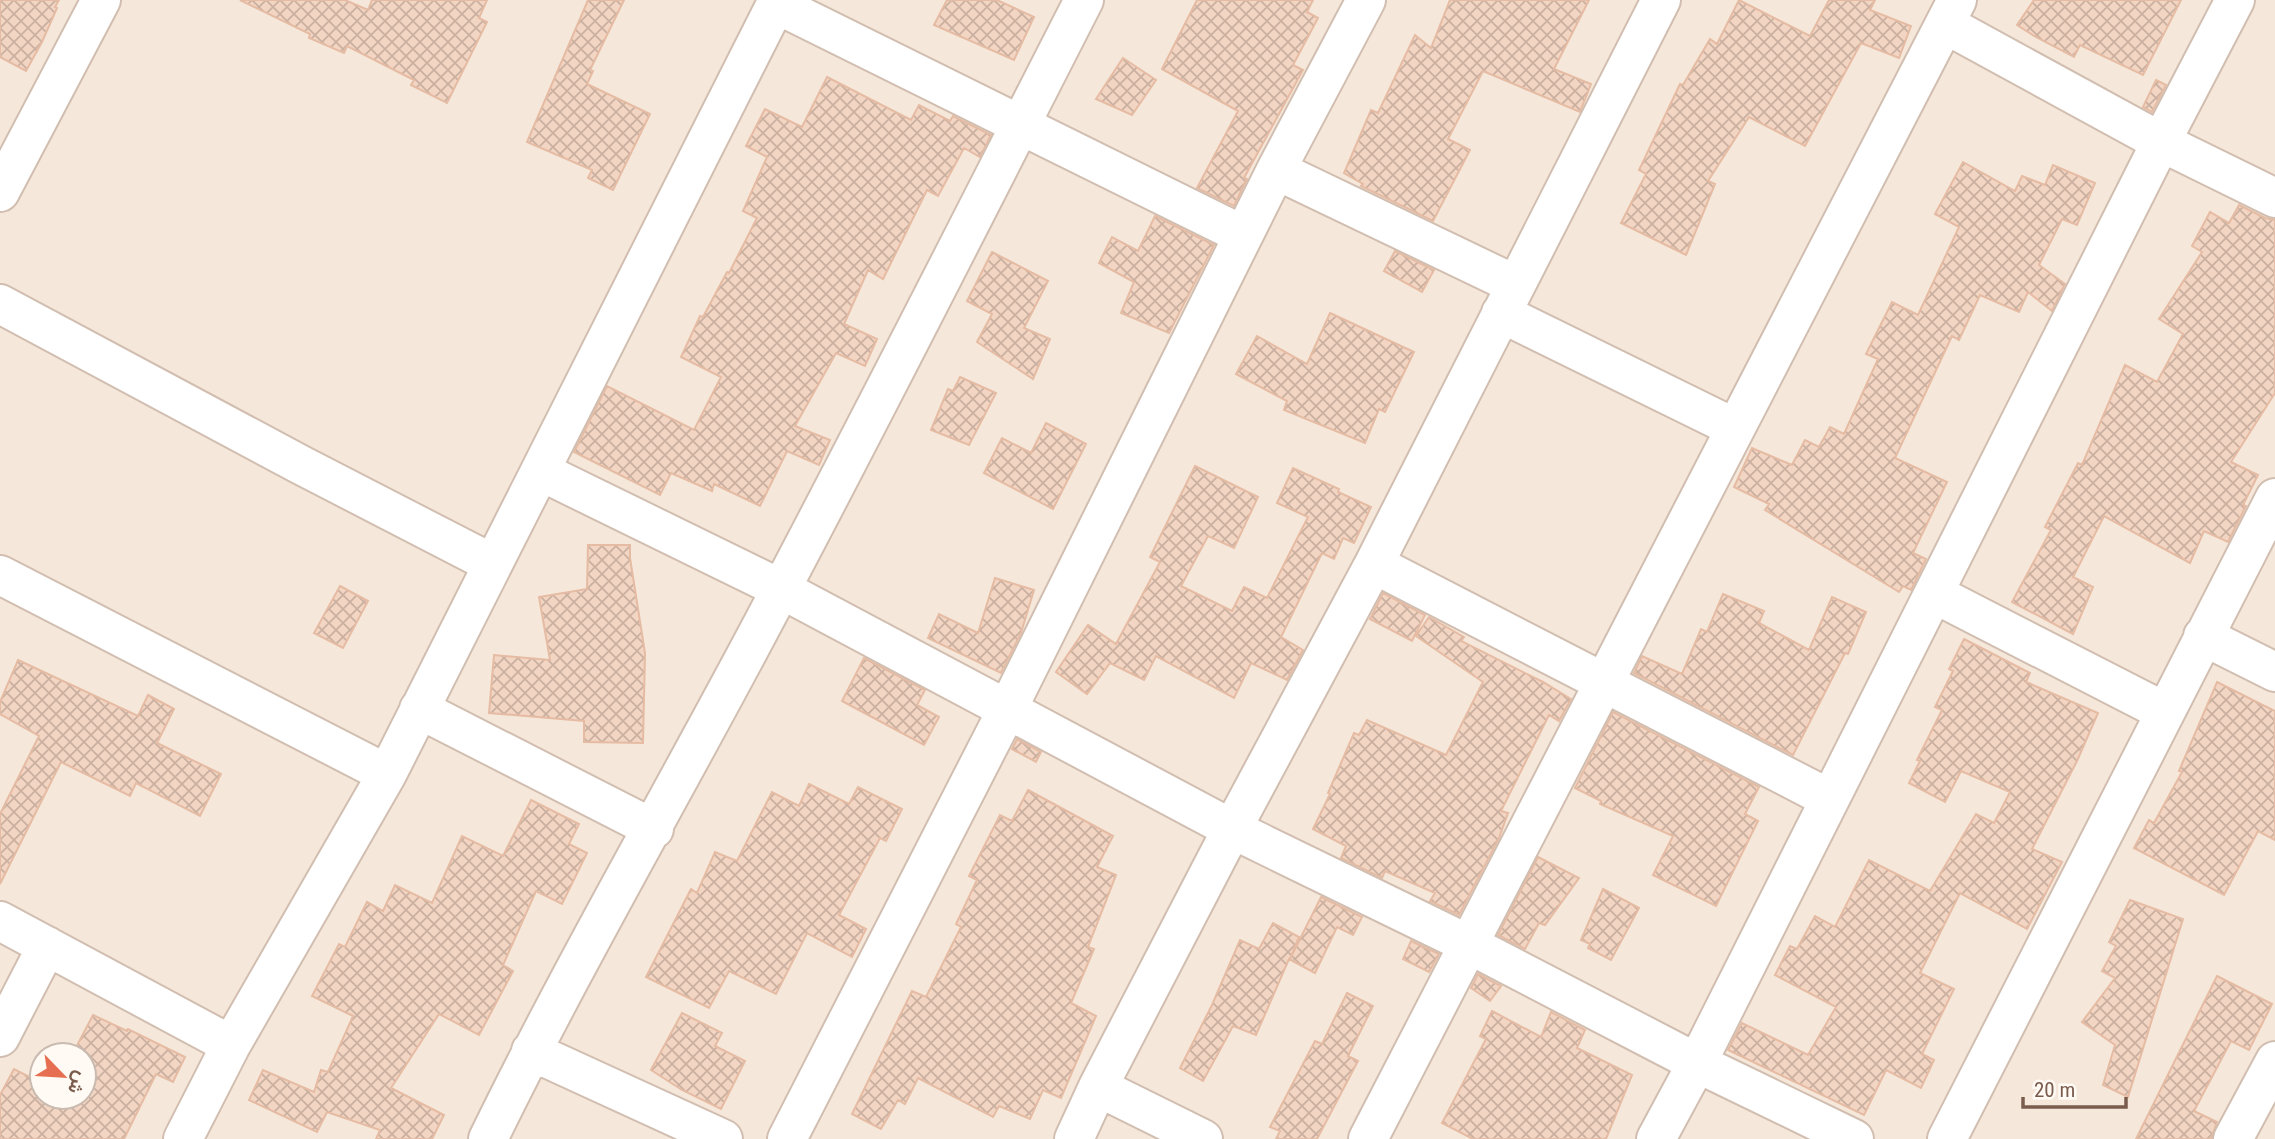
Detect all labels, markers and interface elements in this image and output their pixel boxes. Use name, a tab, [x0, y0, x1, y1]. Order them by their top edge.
north arrow	[28, 1041, 98, 1111]
scale bar	[2023, 1066, 2126, 1110]
text: ش	[63, 1068, 93, 1098]
text: 20 m	[2034, 1078, 2075, 1102]

